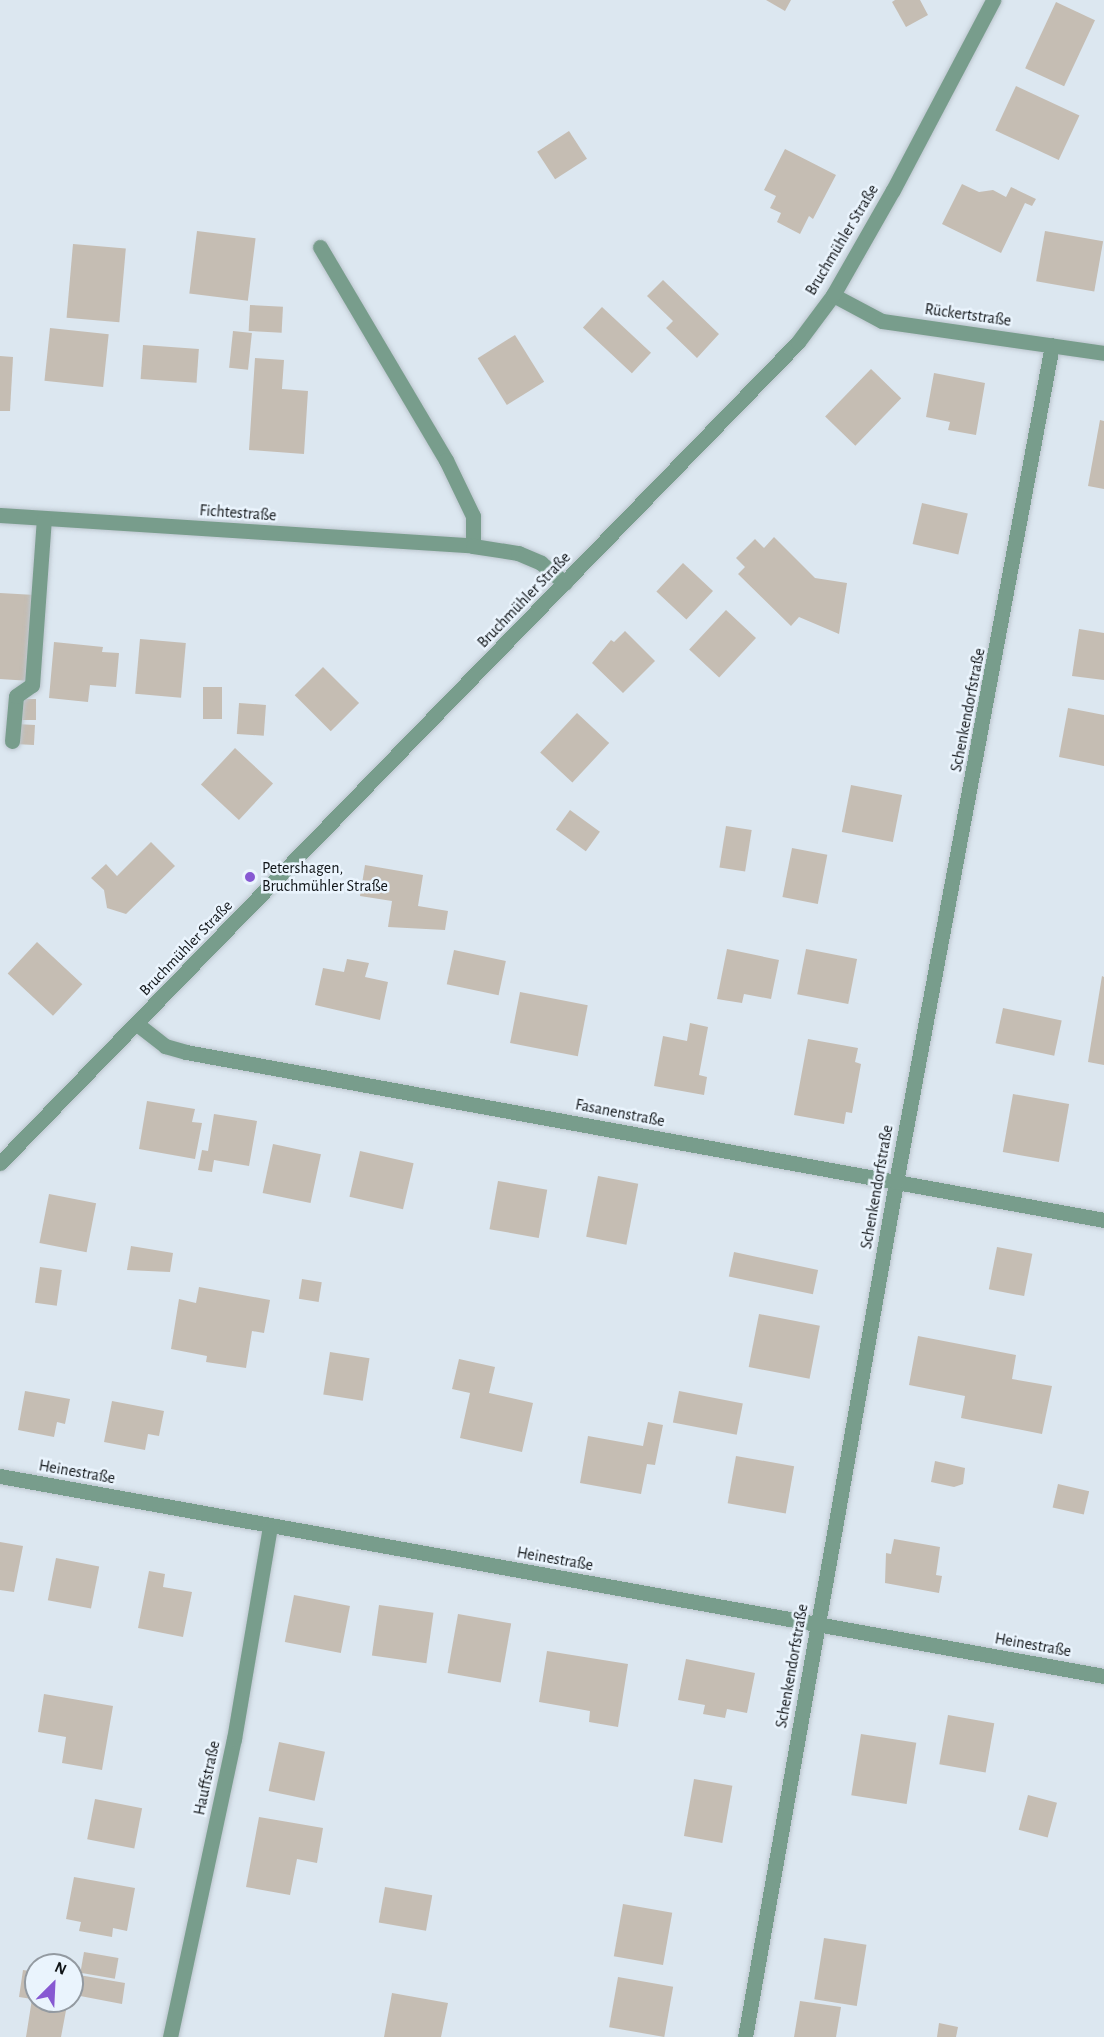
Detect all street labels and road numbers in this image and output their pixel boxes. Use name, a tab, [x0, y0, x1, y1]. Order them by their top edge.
street label: Bruchmühler Straße	[801, 181, 883, 299]
street label: Rückertstraße	[923, 299, 1013, 331]
street label: Fichtestraße	[199, 501, 277, 525]
street label: Bruchmühler Straße	[473, 548, 575, 652]
street label: Schenkendorfstraße	[947, 646, 989, 774]
street label: Bruchmühler Straße	[135, 896, 237, 1000]
street label: Fasanenstraße	[574, 1095, 666, 1131]
street label: Schenkendorfstraße	[857, 1123, 897, 1251]
street label: Heinestraße	[37, 1456, 117, 1488]
street label: Heinestraße	[515, 1543, 595, 1575]
street label: Schenkendorfstraße	[772, 1602, 812, 1730]
street label: Heinestraße	[993, 1629, 1073, 1661]
street label: Hauffstraße	[190, 1739, 224, 1817]

